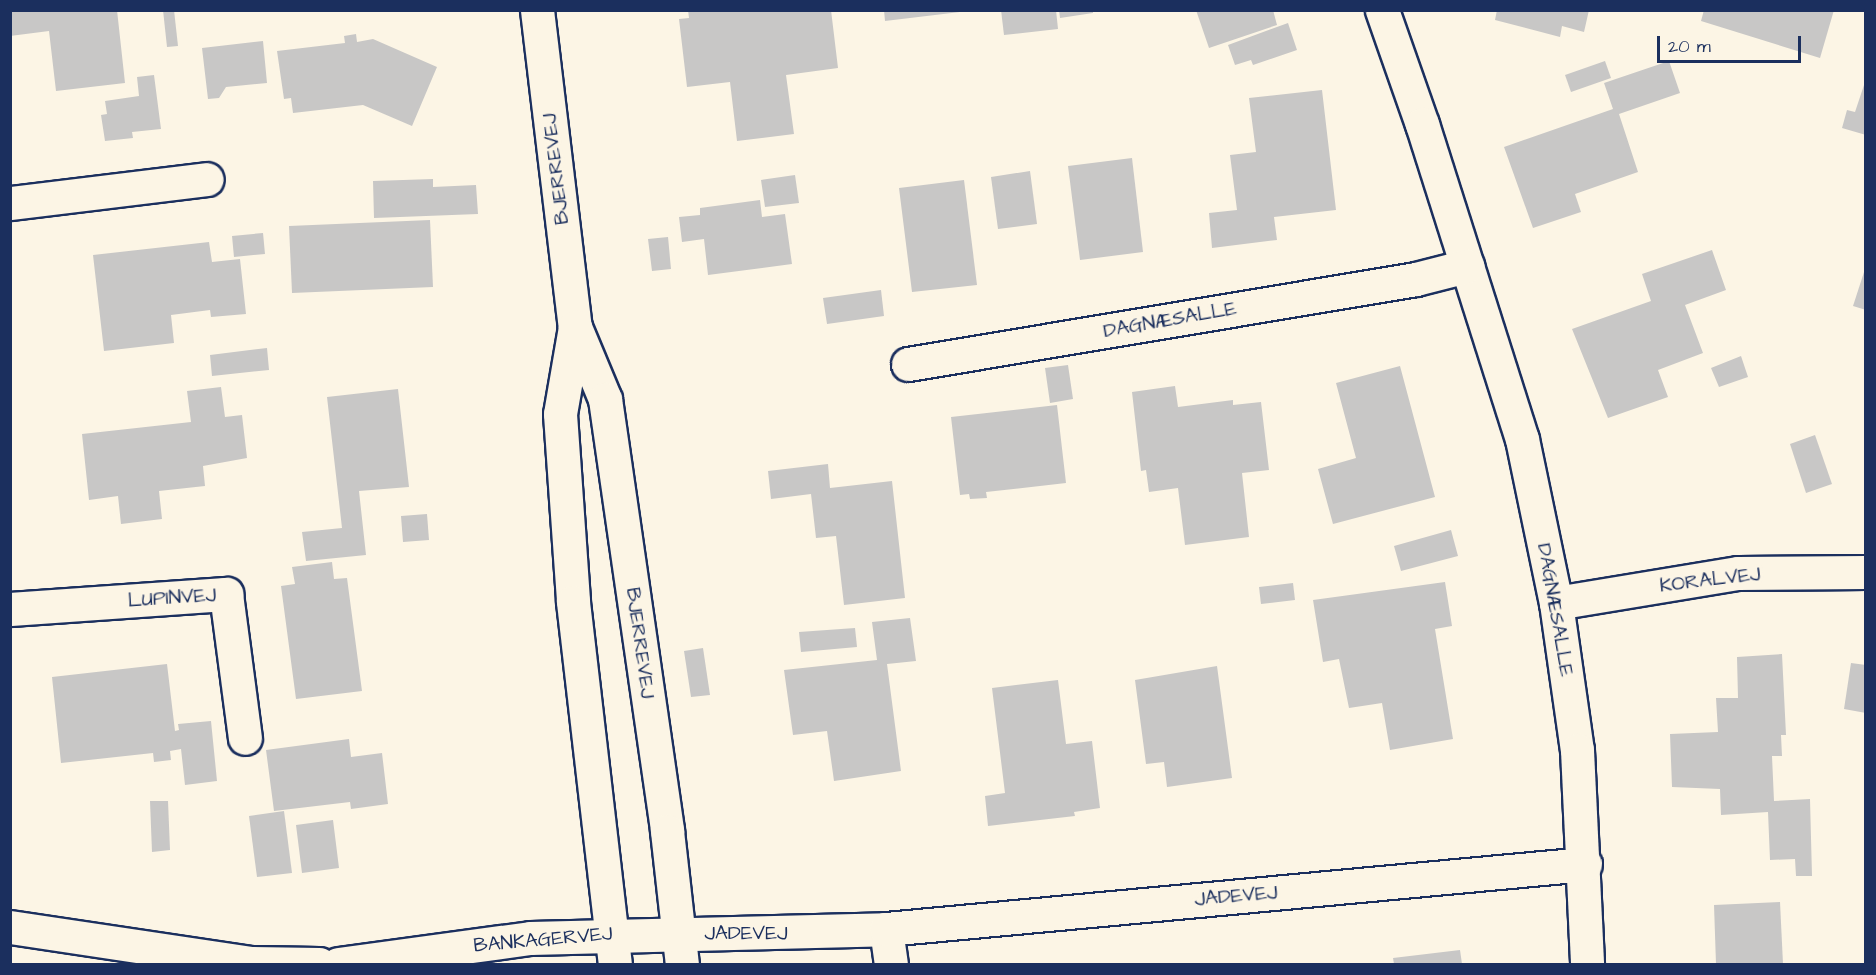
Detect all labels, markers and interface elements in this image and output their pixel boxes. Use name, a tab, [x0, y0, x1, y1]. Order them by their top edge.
scale bar	[1660, 24, 1804, 62]
text: 20 m	[1668, 34, 1711, 59]
street label: BJERREVEJ	[537, 112, 575, 226]
street label: DAGNÆSALLE	[1101, 296, 1239, 344]
street label: DAGNÆSALLE	[1531, 541, 1579, 679]
street label: KORALVEJ	[1658, 562, 1762, 598]
street label: LUPINVEJ	[127, 583, 217, 613]
street label: BJERREVEJ	[620, 586, 660, 700]
street label: JADEVEJ	[1194, 880, 1278, 912]
street label: JADEVEJ	[704, 921, 788, 945]
street label: BANKAGERVEJ	[473, 922, 613, 958]

